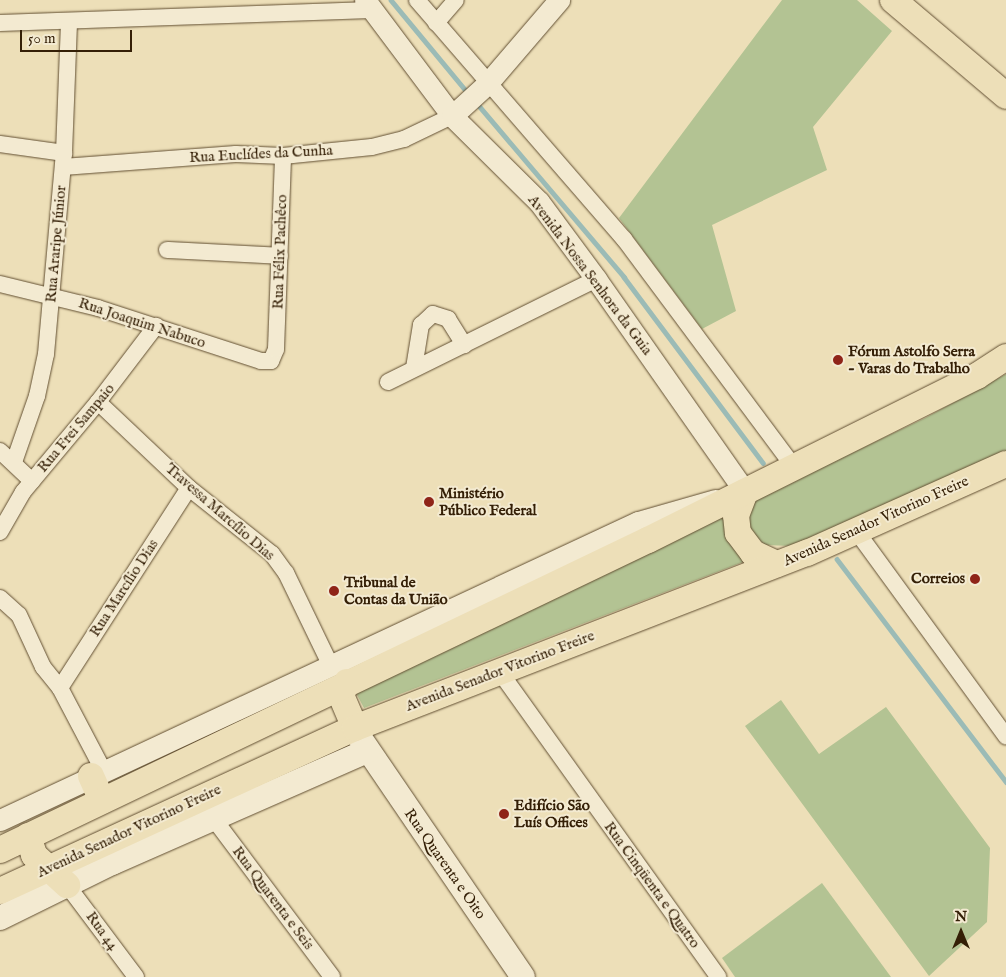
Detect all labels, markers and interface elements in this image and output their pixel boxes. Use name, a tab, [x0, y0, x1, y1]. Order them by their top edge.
scale bar	[22, 20, 135, 52]
text: 50 m	[28, 29, 56, 48]
street label: Rua Euclídes da Cunha	[189, 141, 333, 167]
street label: Rua Araripe Júnior	[42, 185, 70, 303]
street label: Avenida Nossa Senhora da Guia	[524, 191, 656, 359]
street label: Rua Félix Pachêco	[269, 194, 291, 310]
street label: Rua Joaquim Nabuco	[76, 294, 208, 352]
place label: Fórum Astolfo Serra - Varas do Trabalho	[848, 342, 975, 377]
marker: Fórum Astolfo Serra - Varas do Trabalho	[832, 354, 844, 366]
street label: Rua Frei Sampaio	[34, 380, 118, 476]
street label: Travessa Marcílio Dias	[162, 460, 278, 564]
street label: Avenida Senador Vitorino Freire	[781, 472, 971, 570]
place label: Ministério Público Federal	[439, 484, 537, 519]
marker: Ministério Público Federal	[423, 496, 435, 508]
street label: Rua Marcílio Dias	[86, 536, 162, 640]
place label: Correios	[911, 570, 965, 588]
place label: Tribunal de Contas da União	[344, 573, 448, 608]
marker: Correios	[969, 573, 981, 585]
marker: Tribunal de Contas da União	[328, 585, 340, 597]
street label: Avenida Senador Vitorino Freire	[403, 627, 597, 715]
street label: Avenida Senador Vitorino Freire	[34, 780, 224, 882]
place label: Edifício São Luís Offices	[514, 796, 590, 831]
street label: Rua Quarenta e Oito	[400, 805, 490, 923]
marker: Edifício São Luís Offices	[498, 808, 510, 820]
street label: Rua Cinqüenta e Quatro	[600, 818, 704, 952]
street label: Rua Quarenta e Seis	[228, 843, 318, 953]
north arrow	[936, 907, 986, 957]
street label: Rua 44	[82, 908, 122, 954]
text: N	[955, 908, 967, 926]

